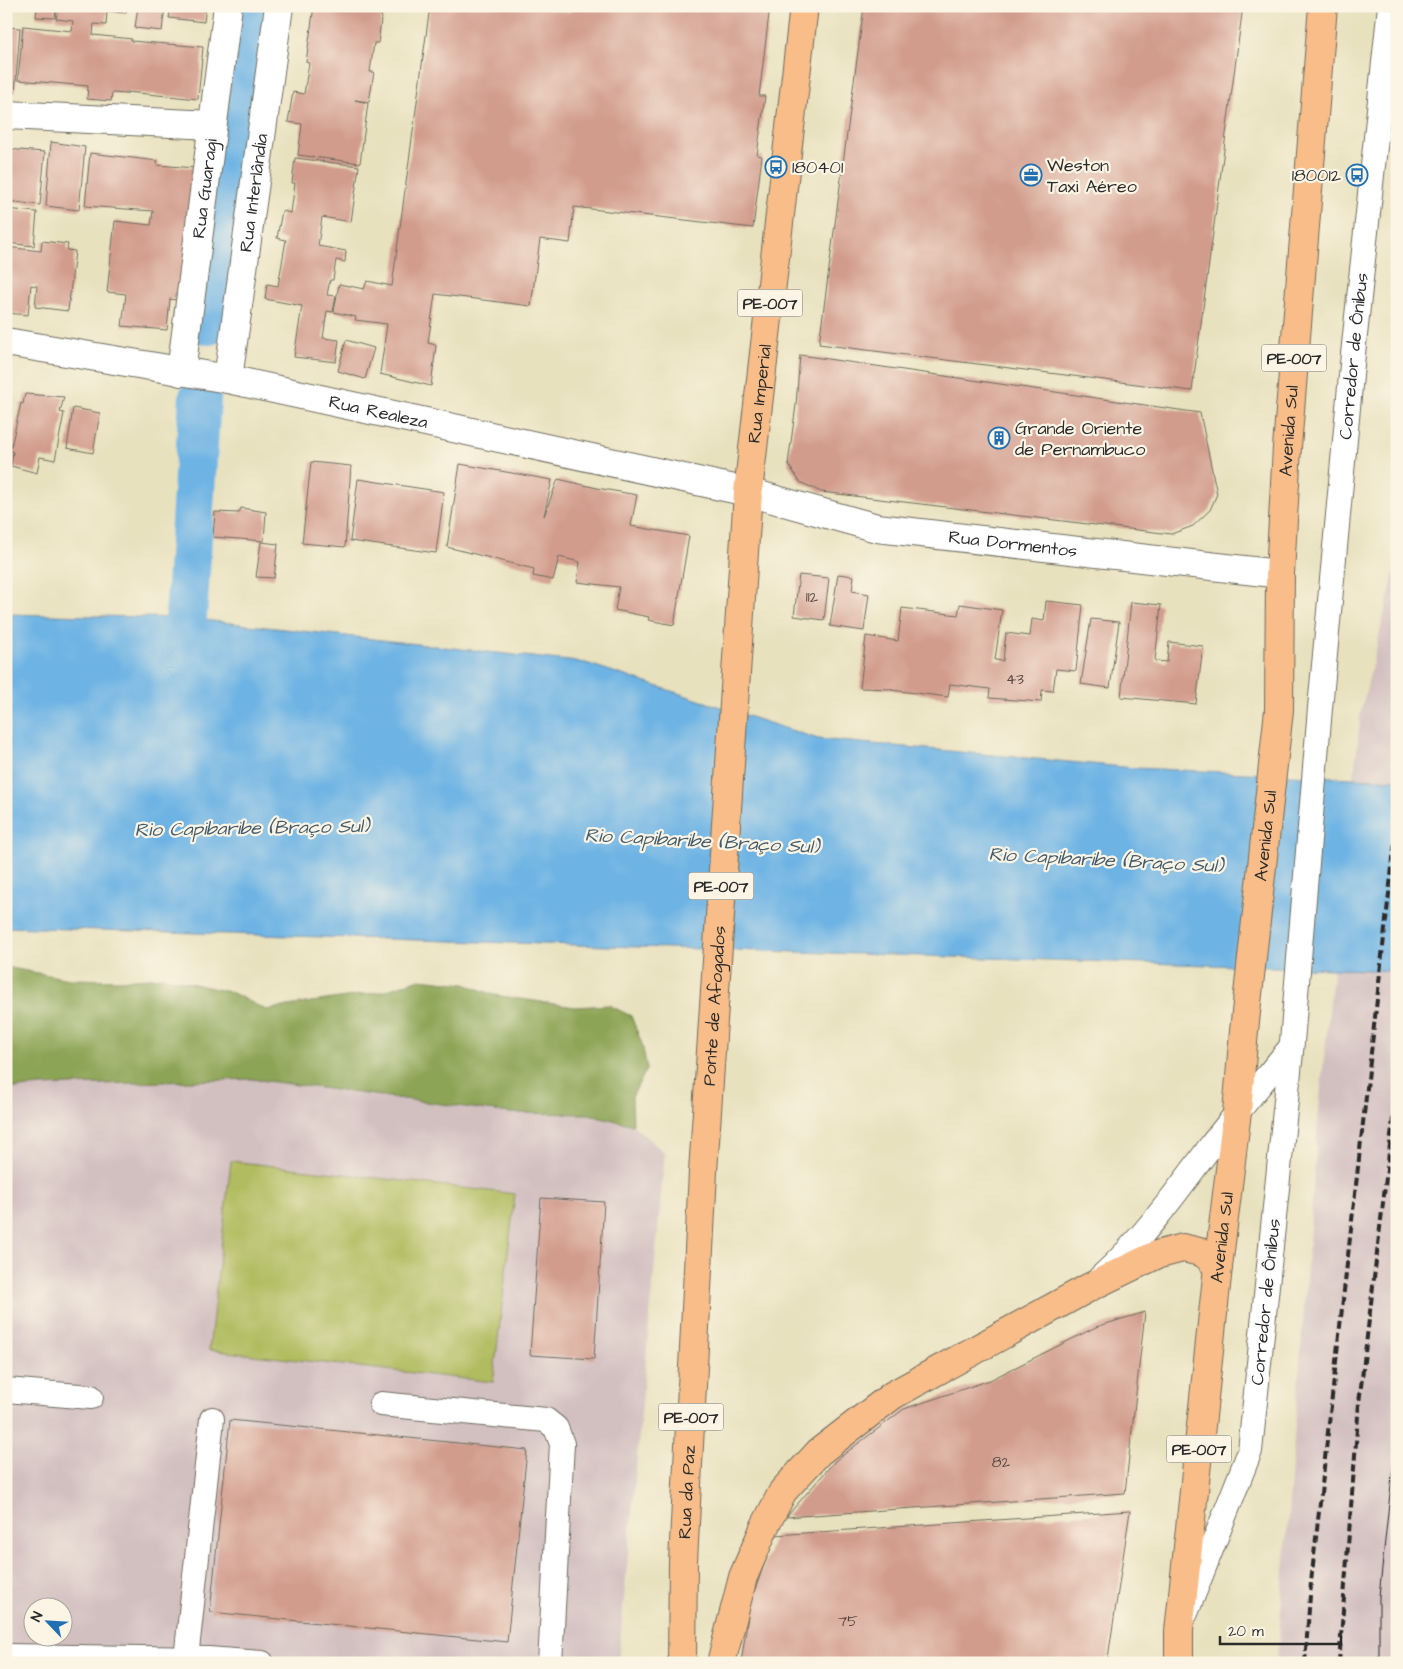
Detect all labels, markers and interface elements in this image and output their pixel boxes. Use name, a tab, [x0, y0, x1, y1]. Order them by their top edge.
street label: Rua Interlândia	[234, 132, 274, 254]
street label: Rua Guaragi	[186, 137, 224, 240]
place label: Weston Taxi Aéreo	[1047, 153, 1137, 199]
bus stop icon: 180401	[764, 155, 788, 179]
place label: 180401	[792, 155, 843, 180]
office icon: Weston Taxi Aéreo	[1019, 163, 1043, 187]
place label: 180012	[1292, 163, 1342, 188]
bus stop icon: 180012	[1345, 163, 1369, 187]
street label: Corredor de Ônibus	[1333, 272, 1375, 441]
road number: PE-007	[738, 290, 802, 316]
street label: Rua Imperial	[742, 343, 778, 445]
road number: PE-007	[1262, 344, 1326, 372]
street label: Avenida Sul	[1273, 384, 1305, 477]
street label: Rua Realeza	[326, 389, 430, 435]
place label: Grande Oriente de Pernambuco	[1015, 416, 1145, 462]
building icon: Grande Oriente de Pernambuco	[987, 426, 1011, 450]
street label: Rua Dormentos	[947, 524, 1079, 564]
house number: 112	[806, 587, 819, 608]
house number: 43	[1006, 669, 1024, 690]
street label: Avenida Sul	[1248, 789, 1283, 883]
water label: Rio Capibaribe (Braço Sul)	[134, 813, 372, 844]
water label: Rio Capibaribe (Braço Sul)	[584, 822, 822, 861]
water label: Rio Capibaribe (Braço Sul)	[988, 841, 1226, 880]
road number: PE-007	[688, 872, 754, 899]
street label: Ponte de Afogados	[697, 925, 732, 1087]
street label: Avenida Sul	[1204, 1190, 1240, 1284]
street label: Corredor de Ônibus	[1245, 1218, 1287, 1387]
road number: PE-007	[658, 1404, 724, 1430]
road number: PE-007	[1166, 1436, 1232, 1462]
street label: Rua da Paz	[672, 1445, 702, 1539]
house number: 82	[992, 1452, 1011, 1473]
north arrow	[22, 1596, 72, 1646]
text: N	[26, 1609, 48, 1625]
house number: 75	[838, 1611, 858, 1632]
scale bar	[1220, 1614, 1342, 1646]
text: 20 m	[1228, 1621, 1264, 1642]

